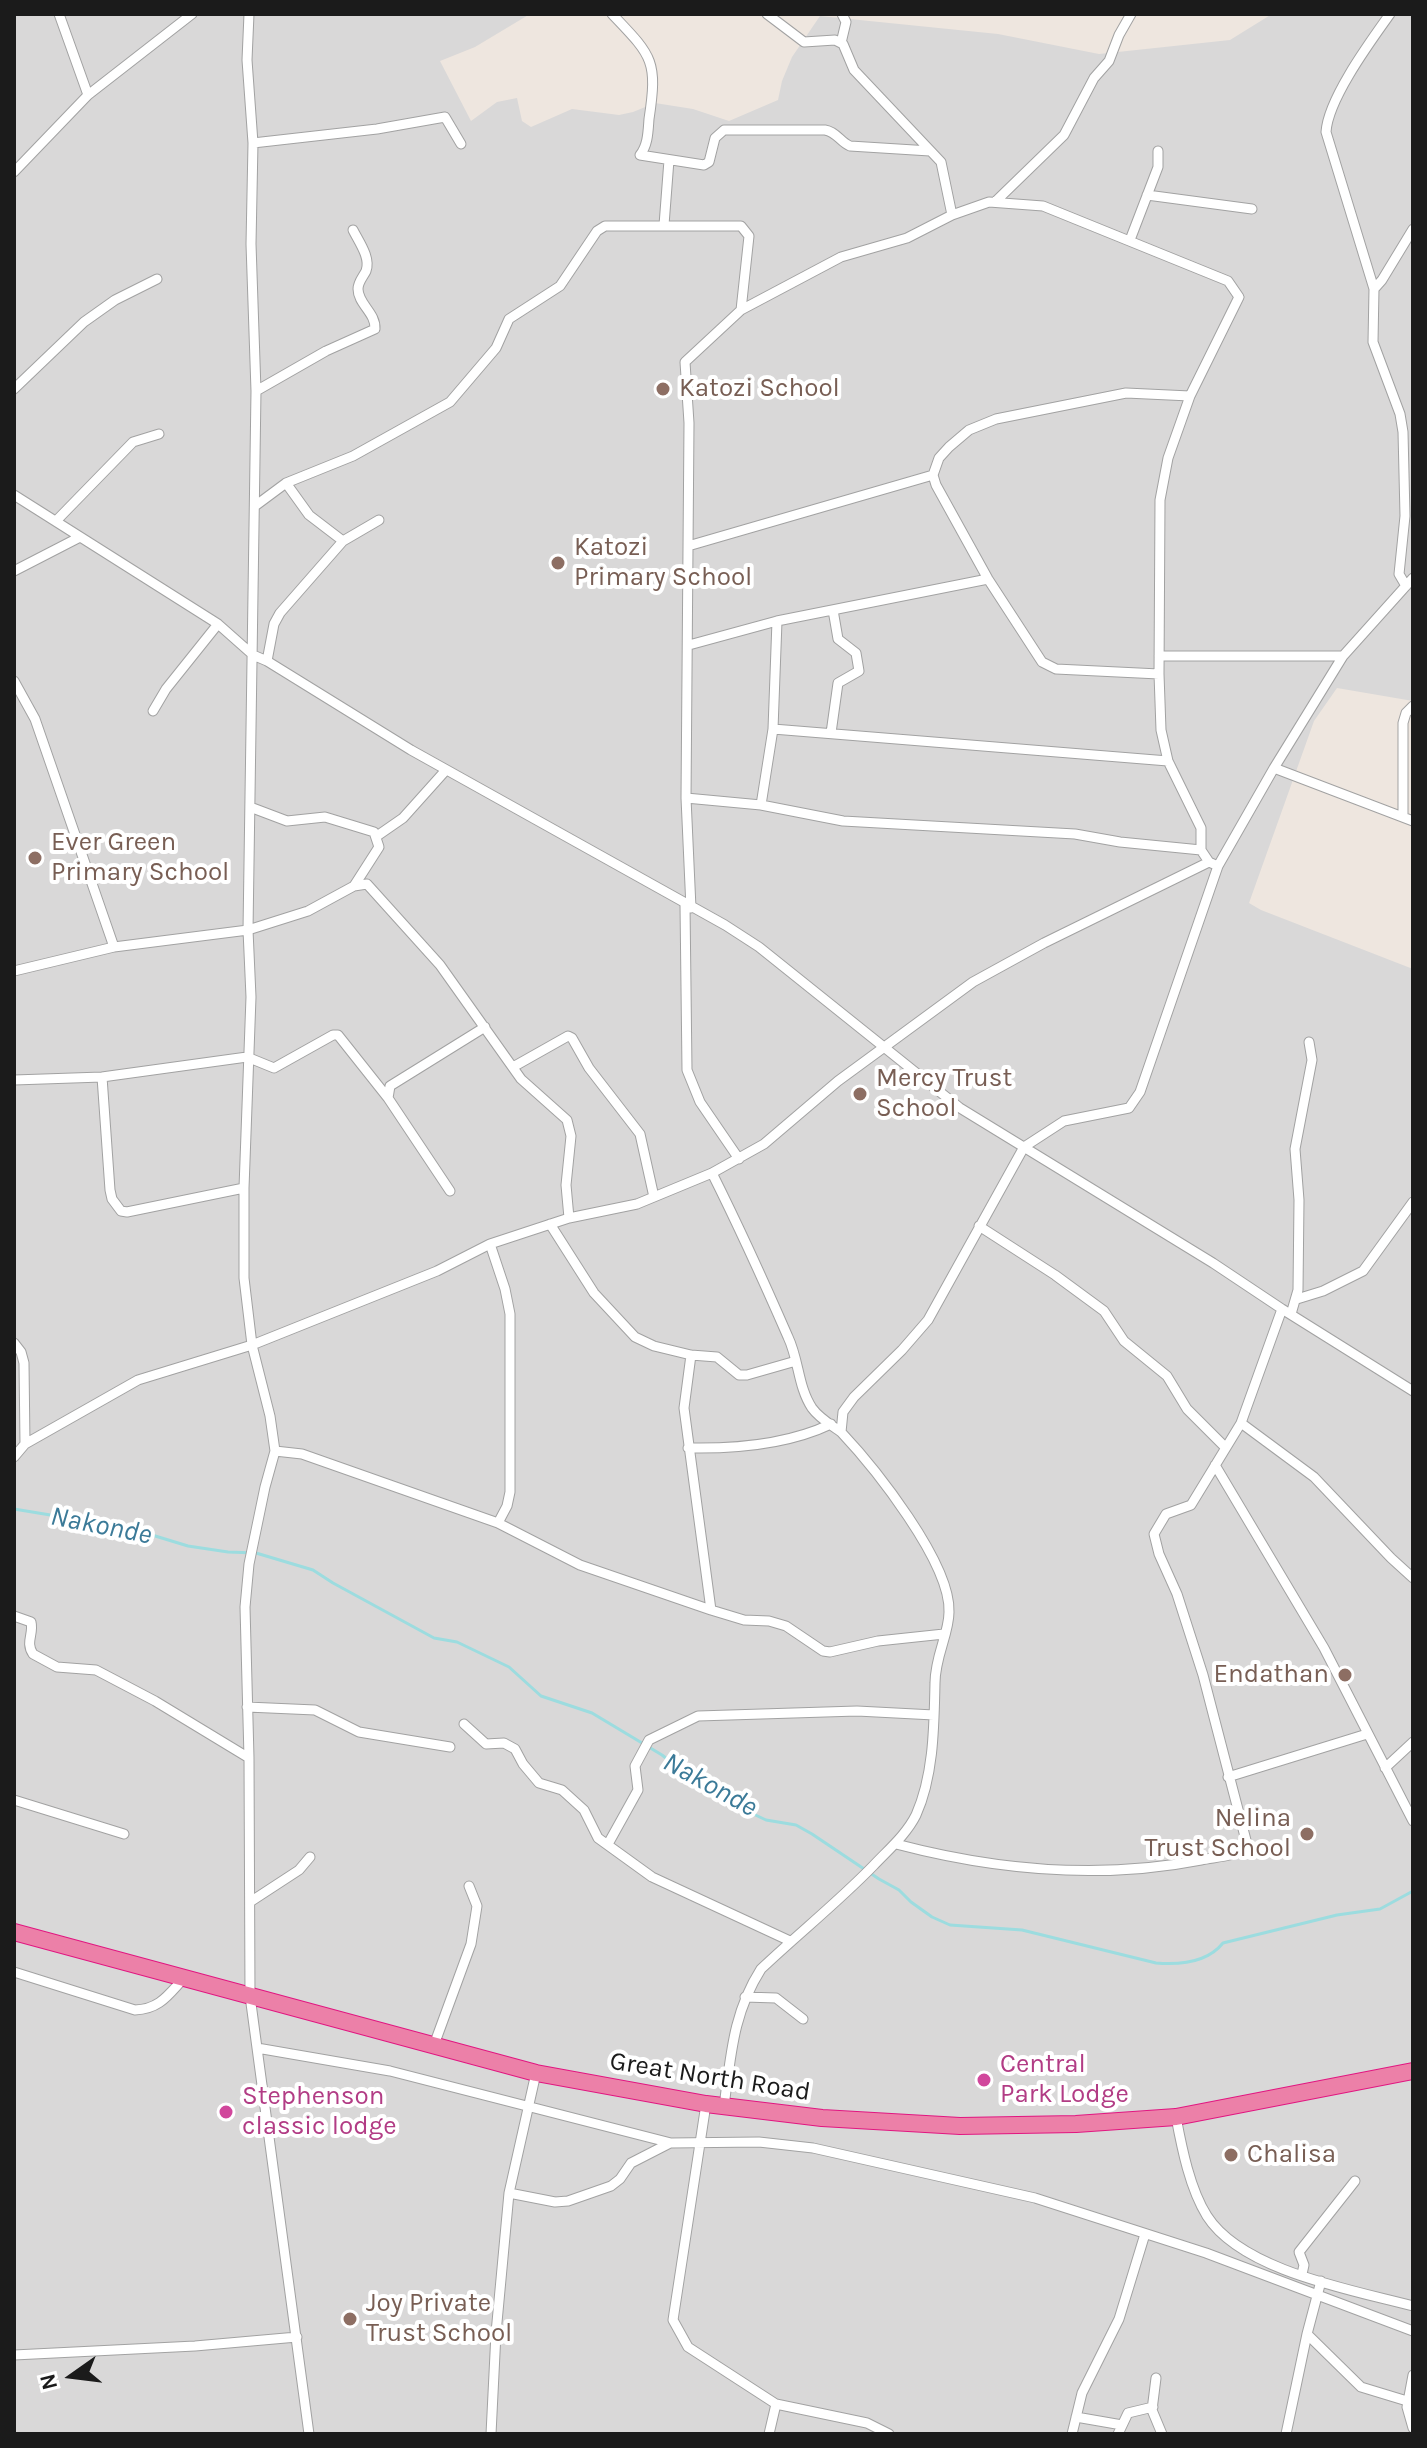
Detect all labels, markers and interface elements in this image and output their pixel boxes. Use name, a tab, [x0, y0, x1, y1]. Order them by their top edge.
place label: Katozi School	[679, 373, 840, 405]
marker: Katozi School	[654, 380, 672, 398]
place label: Katozi Primary School	[574, 532, 752, 594]
marker: Katozi Primary School	[549, 554, 567, 572]
place label: Ever Green Primary School	[51, 827, 229, 888]
marker: Ever Green Primary School	[26, 849, 44, 867]
place label: Mercy Trust School	[876, 1063, 1012, 1124]
marker: Mercy Trust School	[851, 1085, 869, 1103]
water label: Nakonde	[47, 1500, 155, 1552]
place label: Endathan	[1214, 1659, 1329, 1691]
marker: Endathan	[1336, 1666, 1354, 1684]
water label: Nakonde	[657, 1745, 763, 1825]
place label: Nelina Trust School	[1145, 1803, 1291, 1864]
marker: Nelina Trust School	[1298, 1825, 1316, 1843]
street label: Great North Road	[607, 2046, 813, 2108]
place label: Central Park Lodge	[1000, 2049, 1129, 2110]
marker: Central Park Lodge	[975, 2071, 993, 2089]
place label: Stephenson classic lodge	[242, 2081, 397, 2142]
marker: Stephenson classic lodge	[217, 2103, 235, 2121]
place label: Chalisa	[1247, 2139, 1336, 2171]
marker: Chalisa	[1222, 2146, 1240, 2164]
place label: Joy Private Trust School	[366, 2288, 512, 2350]
marker: Joy Private Trust School	[341, 2310, 359, 2328]
north arrow	[32, 2336, 112, 2416]
text: N	[34, 2371, 63, 2393]

